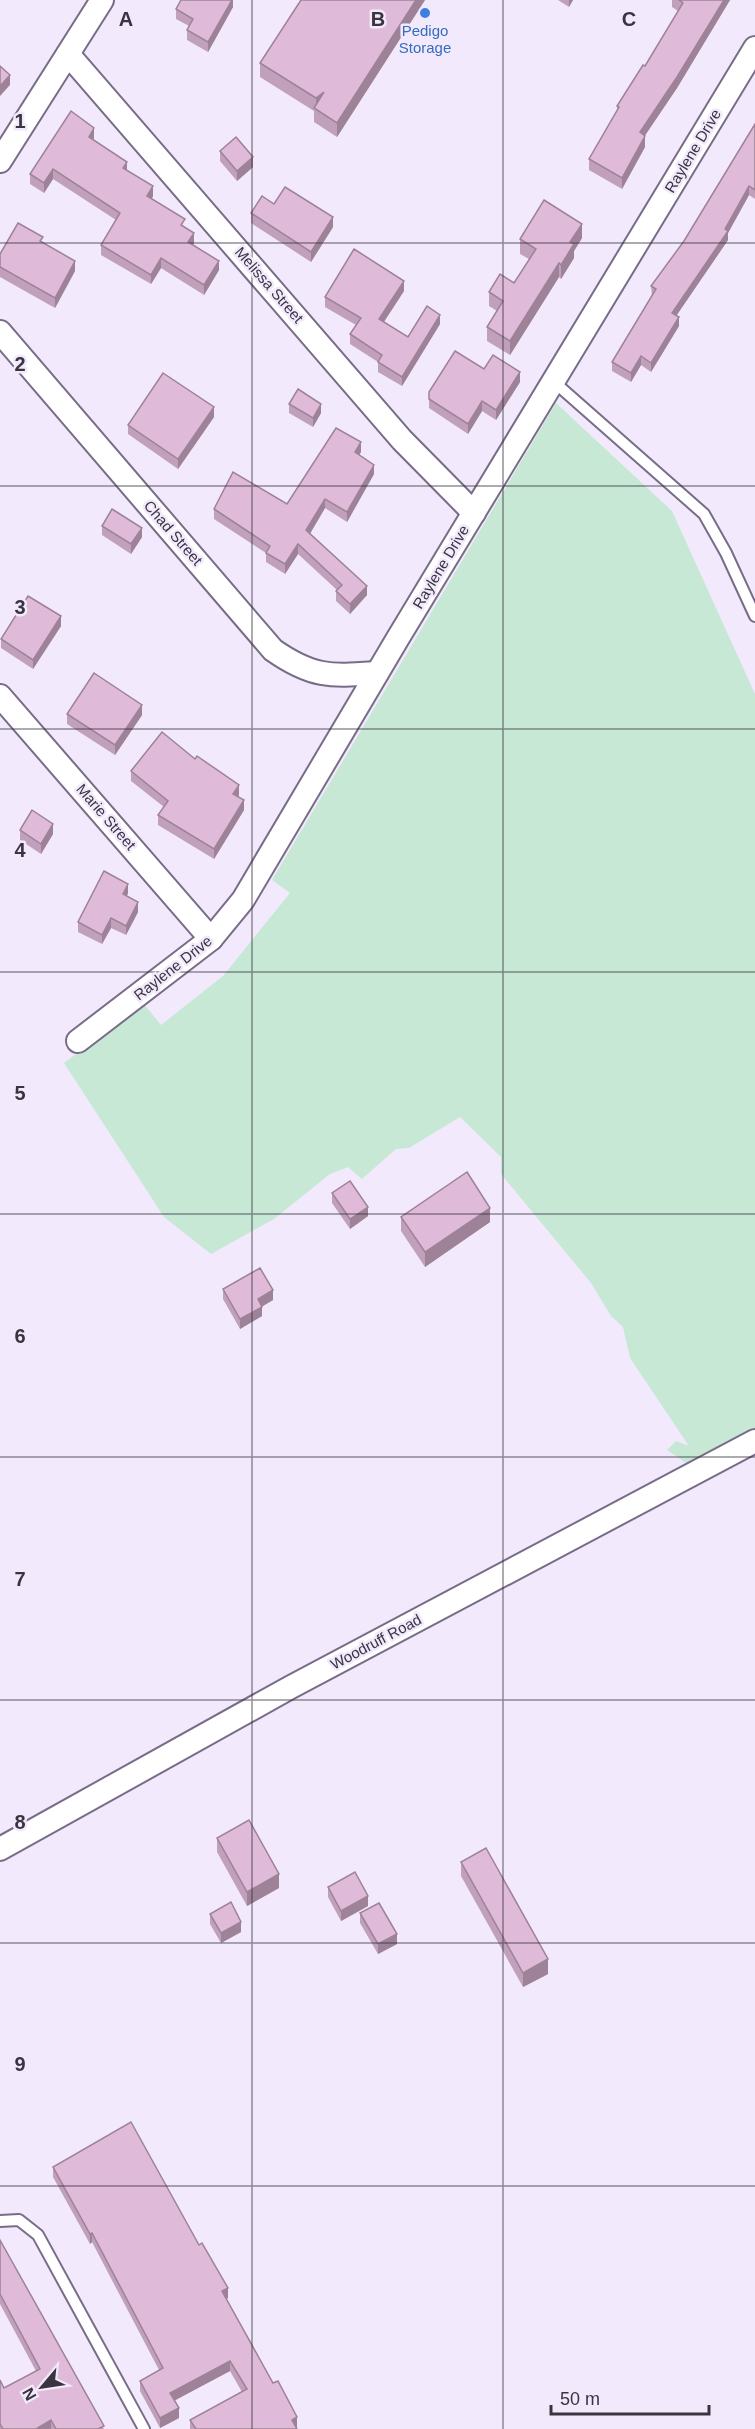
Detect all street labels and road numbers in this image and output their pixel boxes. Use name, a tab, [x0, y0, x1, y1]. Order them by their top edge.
street label: Raylene Drive	[661, 106, 724, 196]
street label: Melissa Street	[232, 243, 308, 327]
street label: Chad Street	[141, 497, 207, 569]
street label: Raylene Drive	[409, 522, 472, 612]
street label: Marie Street	[73, 780, 140, 854]
street label: Raylene Drive	[130, 932, 215, 1003]
street label: Woodruff Road	[327, 1610, 424, 1673]

